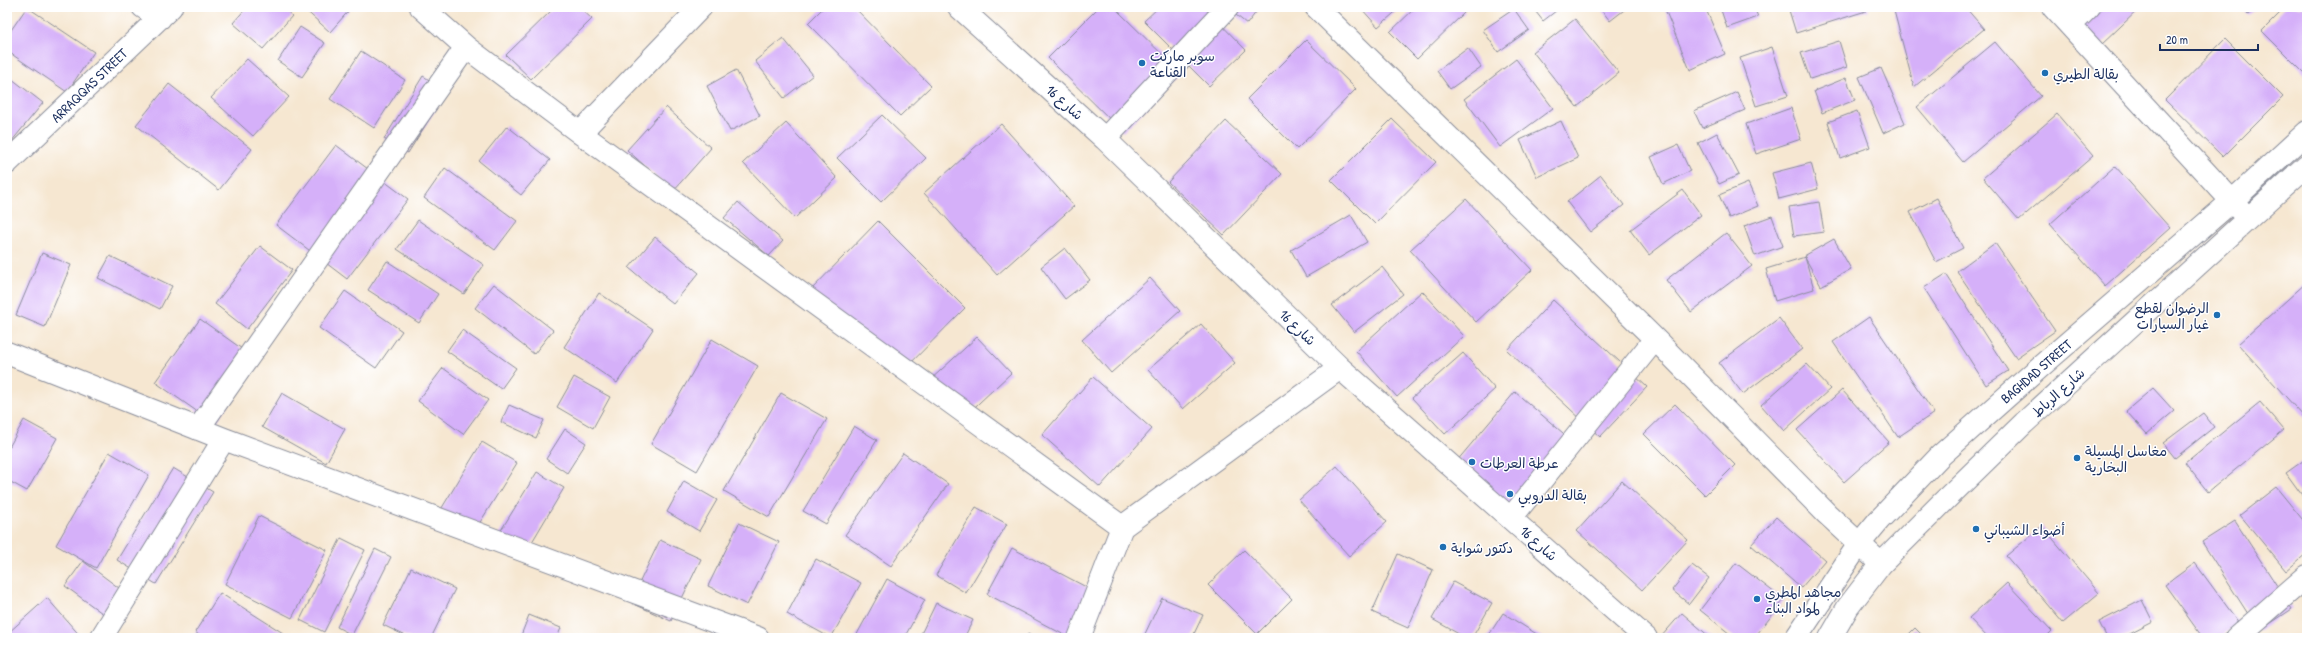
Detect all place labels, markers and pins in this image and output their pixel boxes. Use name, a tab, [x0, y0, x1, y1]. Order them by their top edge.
place label: سوبر ماركت القناعة	[1150, 46, 1215, 81]
marker: سوبر ماركت القناعة	[1137, 58, 1147, 68]
place label: بقالة الطيري	[2053, 64, 2119, 85]
marker: بقالة الطيري	[2040, 68, 2050, 78]
place label: الرضوان لقطع غيار السيارات	[2135, 298, 2209, 333]
marker: الرضوان لقطع غيار السيارات	[2212, 310, 2222, 320]
place label: مغاسل المسيلة البخارية	[2085, 441, 2167, 476]
place label: عرطة العرطات	[1480, 453, 1558, 472]
marker: مغاسل المسيلة البخارية	[2072, 453, 2082, 463]
marker: عرطة العرطات	[1467, 457, 1477, 467]
place label: بقالة الدروبي	[1518, 485, 1587, 508]
marker: بقالة الدروبي	[1505, 489, 1515, 499]
place label: أضواء الشيباني	[1984, 520, 2065, 543]
marker: أضواء الشيباني	[1971, 524, 1981, 534]
place label: دكتور شواية	[1451, 538, 1513, 557]
marker: دكتور شواية	[1438, 542, 1448, 552]
place label: مجاهد المطري لمواد البناء	[1765, 582, 1841, 617]
marker: مجاهد المطري لمواد البناء	[1752, 594, 1762, 604]

